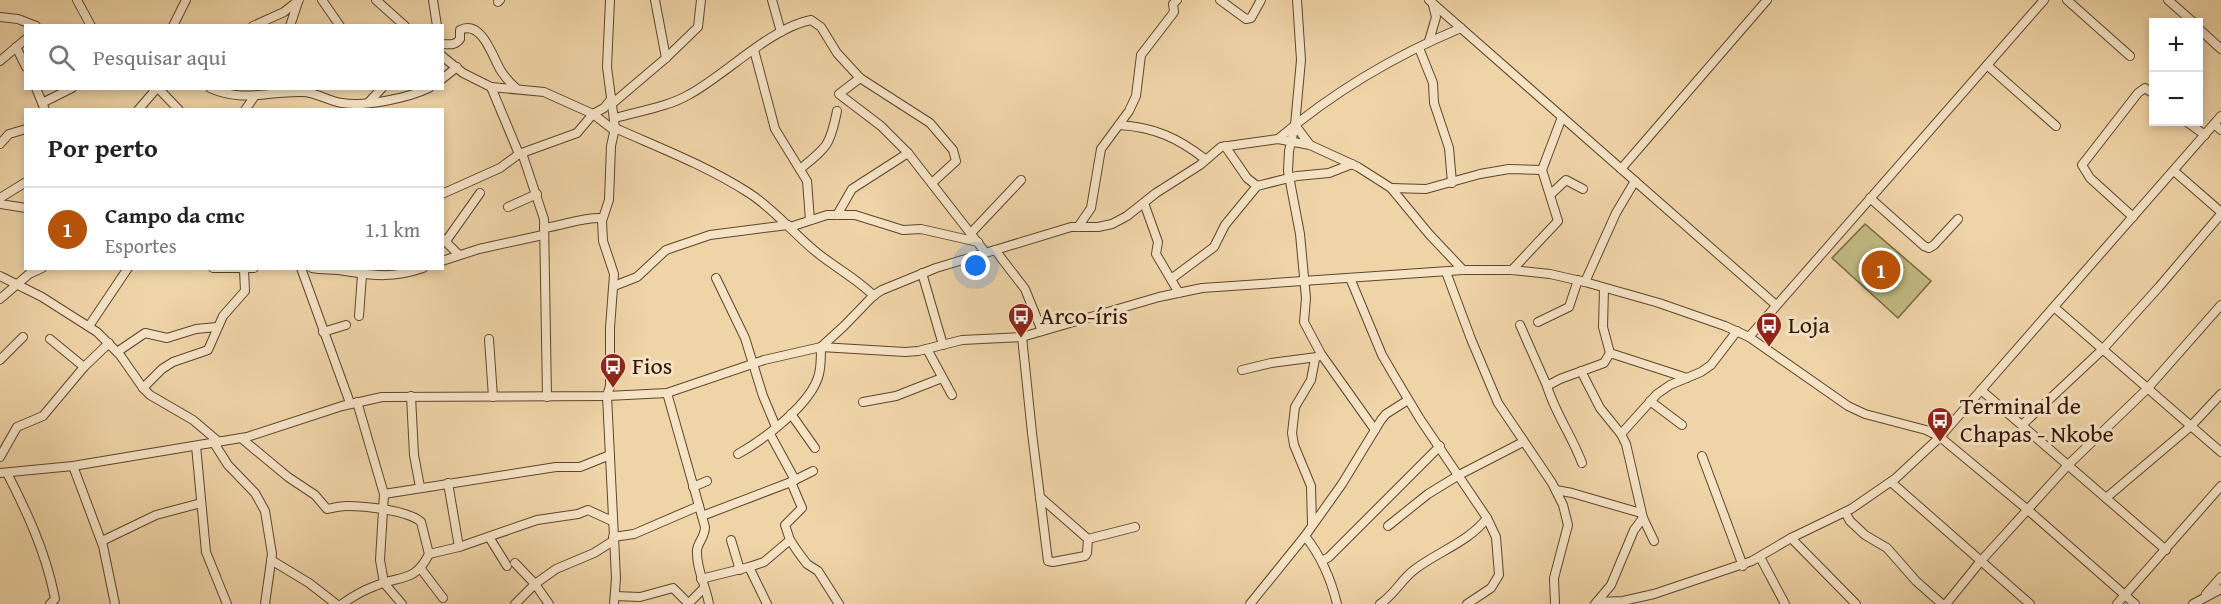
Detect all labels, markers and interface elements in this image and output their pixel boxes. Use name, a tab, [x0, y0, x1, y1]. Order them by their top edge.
map controls	[2149, 18, 2203, 126]
button: +	[2149, 18, 2203, 72]
search box	[24, 24, 444, 90]
icon: search	[45, 41, 78, 74]
text: Pesquisar aqui	[93, 41, 227, 73]
button: −	[2149, 72, 2203, 126]
text: Por perto	[48, 128, 158, 167]
text: Campo da cmc	[105, 199, 245, 231]
text: 1	[62, 215, 73, 244]
text: 1.1 km	[365, 215, 420, 244]
text: Esportes	[105, 231, 177, 260]
pin: 1	[1862, 248, 1900, 292]
your location	[961, 251, 990, 280]
place label: Arco-íris	[1040, 298, 1128, 333]
bus stop icon: Arco-íris	[1006, 301, 1036, 339]
place label: Loja	[1788, 307, 1830, 342]
bus stop icon: Loja	[1754, 310, 1784, 348]
place label: Fios	[632, 348, 672, 383]
bus stop icon: Fios	[598, 351, 628, 389]
place label: Terminal de Chapas - Nkobe	[1960, 388, 2114, 451]
bus stop icon: Terminal de Chapas - Nkobe	[1925, 405, 1955, 443]

